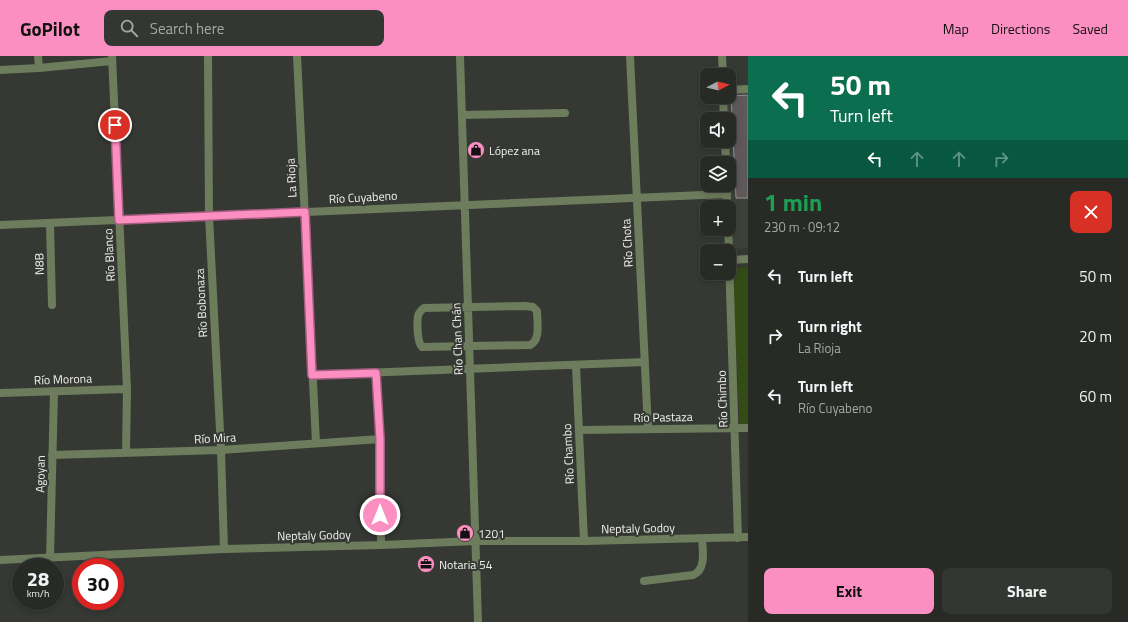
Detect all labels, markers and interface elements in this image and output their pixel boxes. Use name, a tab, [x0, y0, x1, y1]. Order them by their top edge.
search box	[104, 10, 384, 46]
text: GoPilot	[20, 14, 80, 43]
icon: search	[118, 17, 140, 39]
text: Search here	[150, 17, 224, 40]
text: Map	[943, 18, 969, 39]
text: Directions	[991, 18, 1050, 39]
text: Saved	[1072, 18, 1108, 39]
text: 50 m	[830, 63, 891, 106]
north arrow	[700, 68, 736, 104]
map controls	[700, 68, 736, 280]
icon: left	[764, 72, 816, 124]
text: Turn left	[830, 102, 893, 129]
pin	[98, 108, 132, 142]
button: sound	[700, 112, 736, 148]
icon: arrive	[104, 114, 126, 136]
shop icon: López ana	[466, 140, 486, 160]
place label: López ana	[489, 141, 540, 160]
icon: left	[864, 148, 886, 170]
icon: ahead	[906, 148, 928, 170]
icon: ahead	[948, 148, 970, 170]
icon: right	[990, 148, 1012, 170]
button: layers	[700, 156, 736, 192]
street label: La Rioja	[280, 158, 302, 198]
text: 1 min	[764, 184, 822, 220]
street label: Río Cuyabeno	[328, 186, 398, 208]
button: close	[1070, 191, 1112, 233]
button: +	[700, 200, 736, 236]
text: 230 m · 09:12	[764, 217, 840, 237]
street label: Río Chota	[616, 218, 638, 268]
street label: Río Blanco	[98, 228, 120, 282]
button: −	[700, 244, 736, 280]
street label: N8B	[29, 253, 49, 275]
icon: left	[764, 265, 786, 287]
text: Turn left	[798, 265, 853, 288]
text: 50 m	[1079, 265, 1112, 288]
street label: Río Bobonaza	[190, 268, 212, 338]
street label: Río Chan Chán	[446, 302, 468, 376]
text: Turn right	[798, 315, 862, 338]
icon: right	[764, 325, 786, 347]
text: 20 m	[1079, 325, 1112, 348]
text: La Rioja	[798, 338, 841, 358]
street label: Río Morona	[34, 368, 92, 390]
street label: Río Chimbo	[712, 370, 732, 428]
text: Turn left	[798, 375, 853, 398]
icon: left	[764, 385, 786, 407]
text: 60 m	[1079, 385, 1112, 408]
text: Río Cuyabeno	[798, 398, 872, 418]
street label: Río Pastaza	[633, 407, 693, 427]
street label: Río Chambo	[557, 423, 579, 485]
street label: Río Mira	[194, 427, 236, 449]
street label: Agoyan	[30, 455, 50, 493]
position arrow	[359, 494, 401, 536]
street label: Neptaly Godoy	[601, 518, 675, 538]
shop icon: 1201	[455, 523, 475, 543]
place label: 1201	[478, 524, 505, 543]
street label: Neptaly Godoy	[277, 525, 351, 545]
office icon: Notaria 54	[416, 554, 436, 574]
place label: Notaria 54	[439, 555, 493, 574]
speed limit sign: 30	[72, 558, 124, 610]
text: 28	[27, 563, 49, 594]
button: Exit	[764, 568, 934, 614]
button: Share	[942, 568, 1112, 614]
text: km/h	[27, 586, 49, 601]

